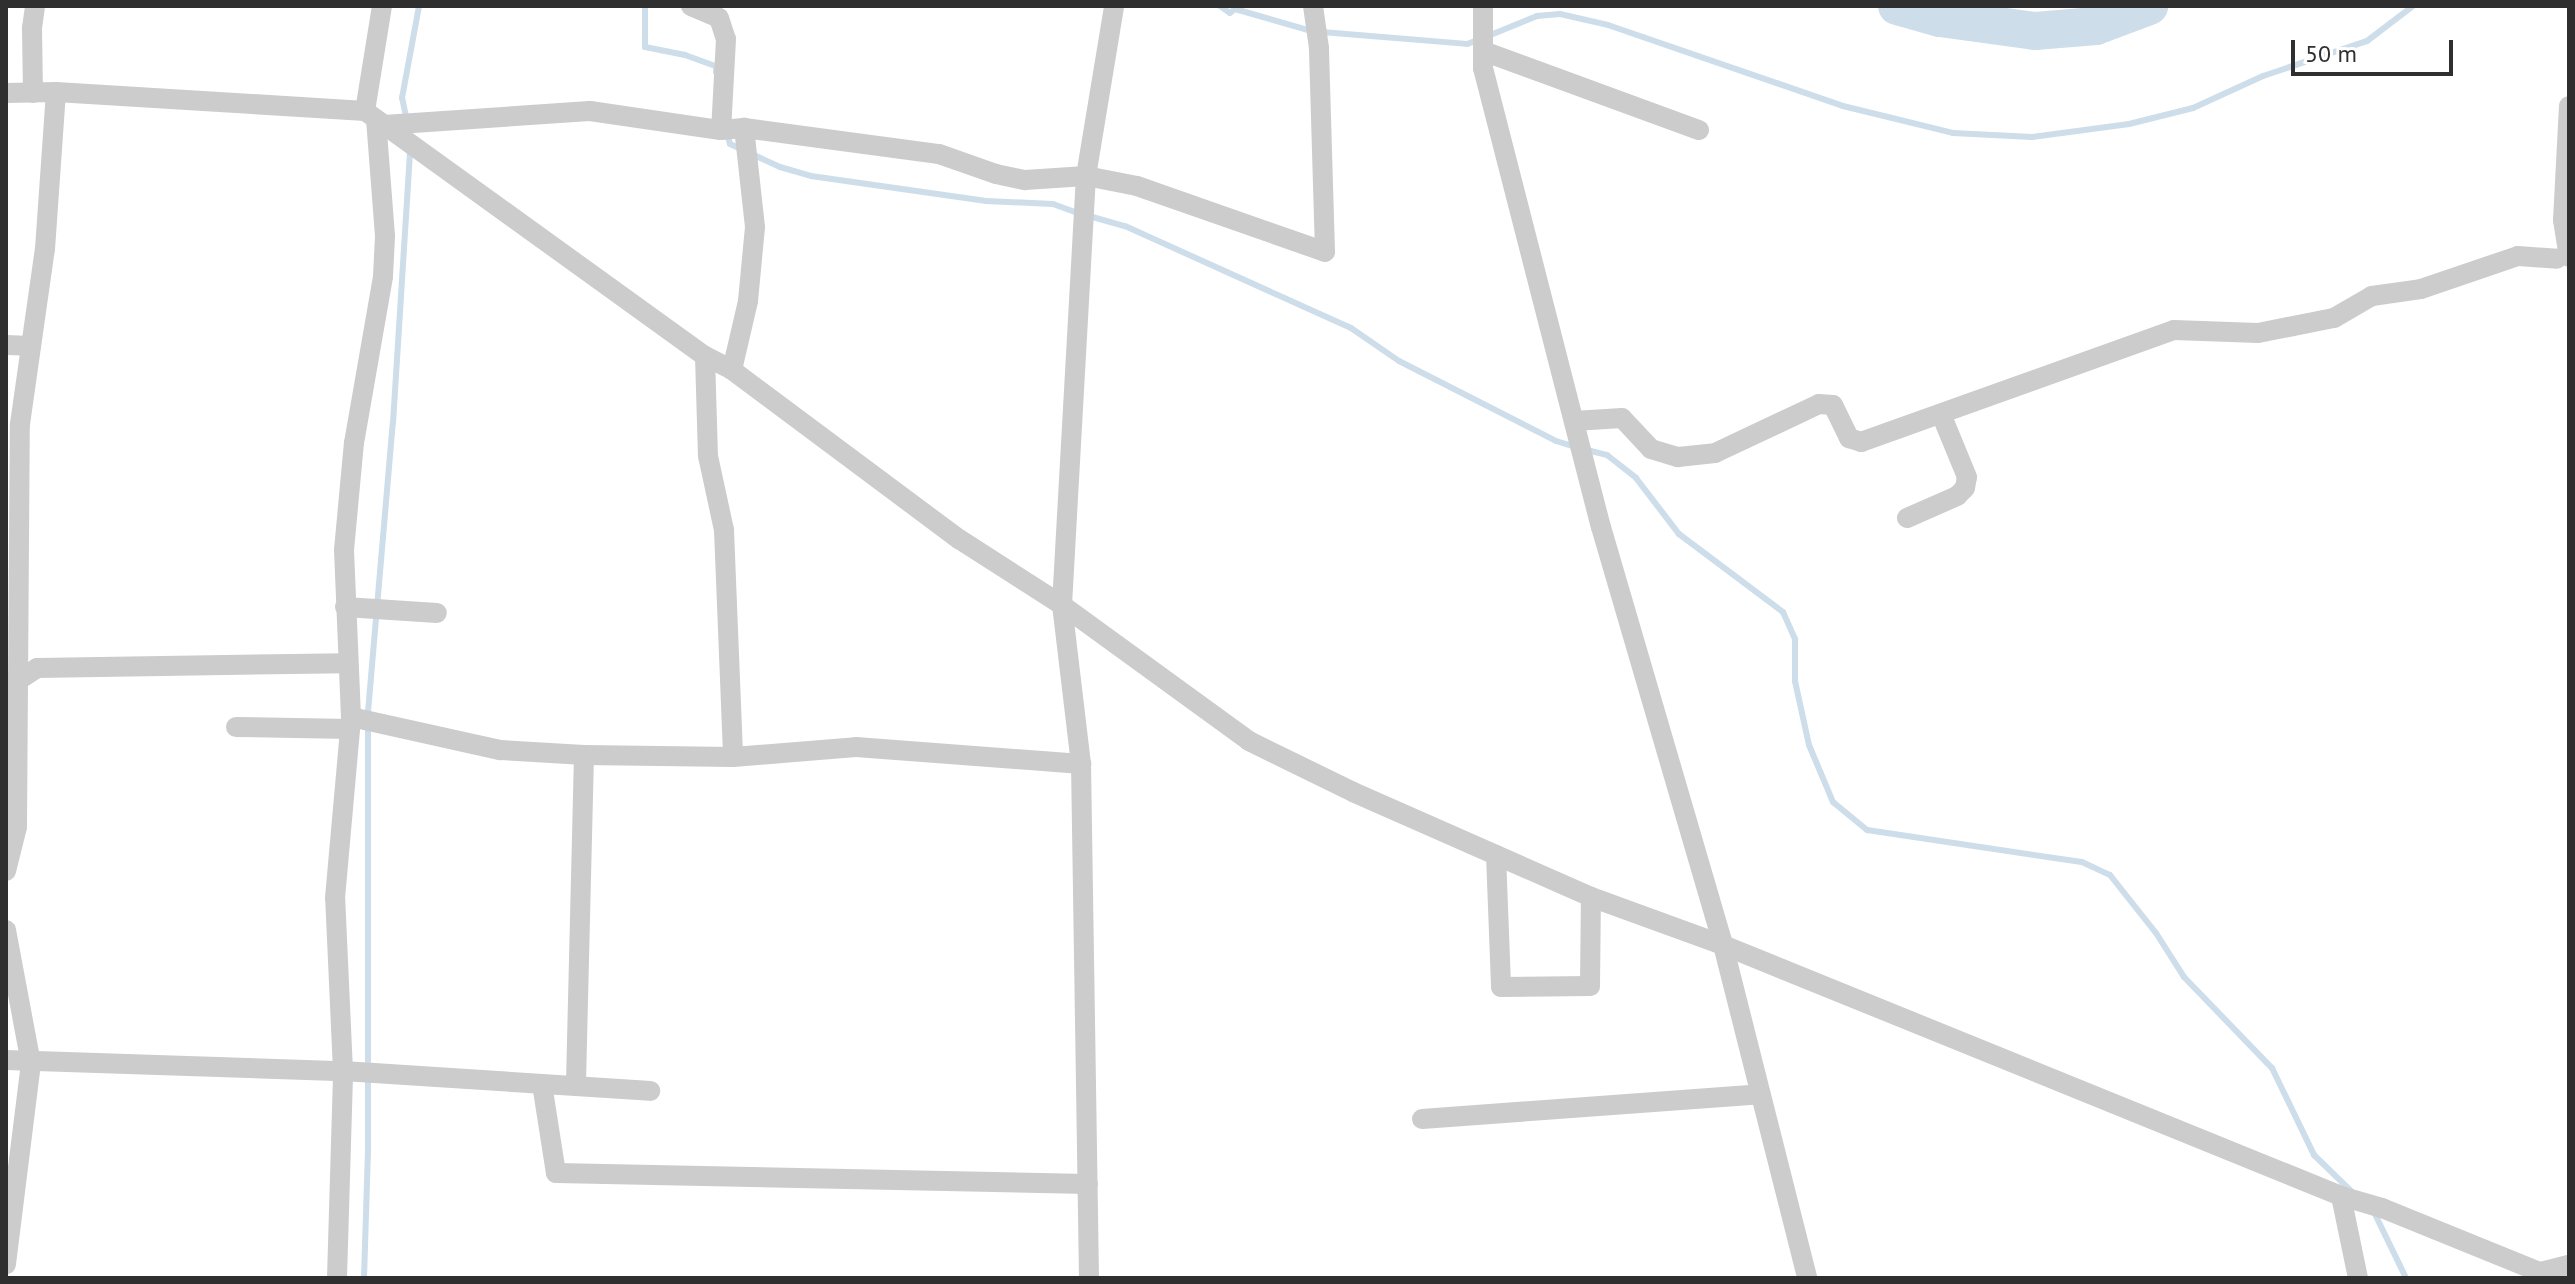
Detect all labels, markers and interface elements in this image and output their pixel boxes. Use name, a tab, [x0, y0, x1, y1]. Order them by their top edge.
scale bar	[2295, 24, 2457, 74]
text: 50 m	[2305, 38, 2357, 69]

